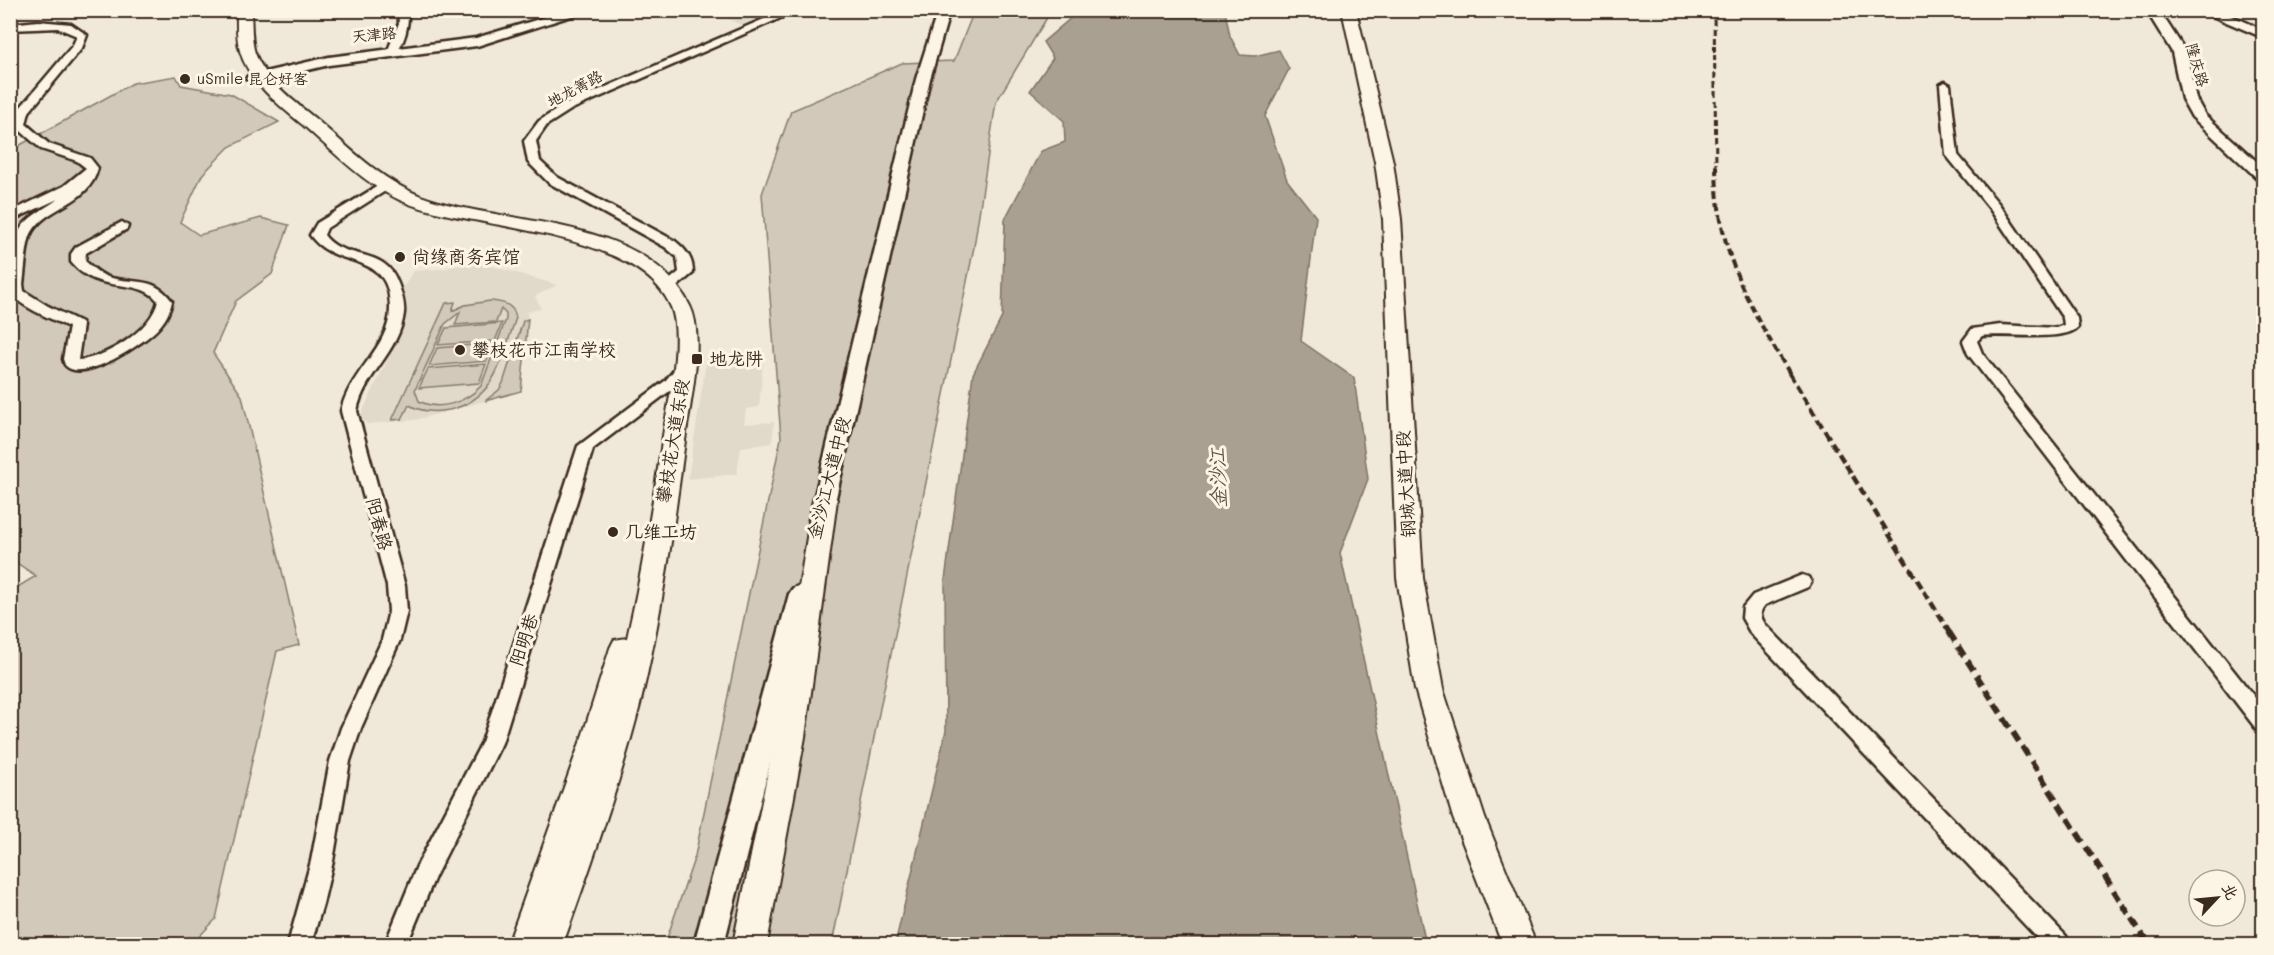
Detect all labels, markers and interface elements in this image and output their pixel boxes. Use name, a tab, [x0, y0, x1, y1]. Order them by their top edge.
street label: 天津路	[350, 22, 397, 46]
street label: 隆庆路	[2182, 40, 2214, 89]
street label: 地龙箐路	[543, 65, 606, 111]
place label: uSmile 昆仑好客	[197, 68, 308, 88]
marker: uSmile 昆仑好客	[178, 72, 192, 86]
place label: 尚缘商务宾馆	[412, 244, 520, 268]
marker: 尚缘商务宾馆	[393, 250, 407, 264]
place label: 攀枝花市江南学校	[472, 337, 616, 361]
marker: 攀枝花市江南学校	[453, 343, 467, 357]
place label: 地龙阱	[709, 346, 763, 370]
marker: 地龙阱	[690, 352, 704, 366]
street label: 攀枝花大道东段	[650, 377, 694, 505]
street label: 金沙江大道中段	[801, 414, 855, 542]
street label: 钢城大道中段	[1390, 429, 1420, 539]
water label: 金沙江	[1203, 447, 1231, 508]
street label: 阳春路	[361, 495, 399, 553]
place label: 几维工坊	[625, 519, 697, 543]
marker: 几维工坊	[606, 525, 620, 539]
street label: 阳明巷	[503, 610, 543, 669]
north arrow	[2187, 868, 2247, 928]
text: 北	[2218, 879, 2244, 903]

